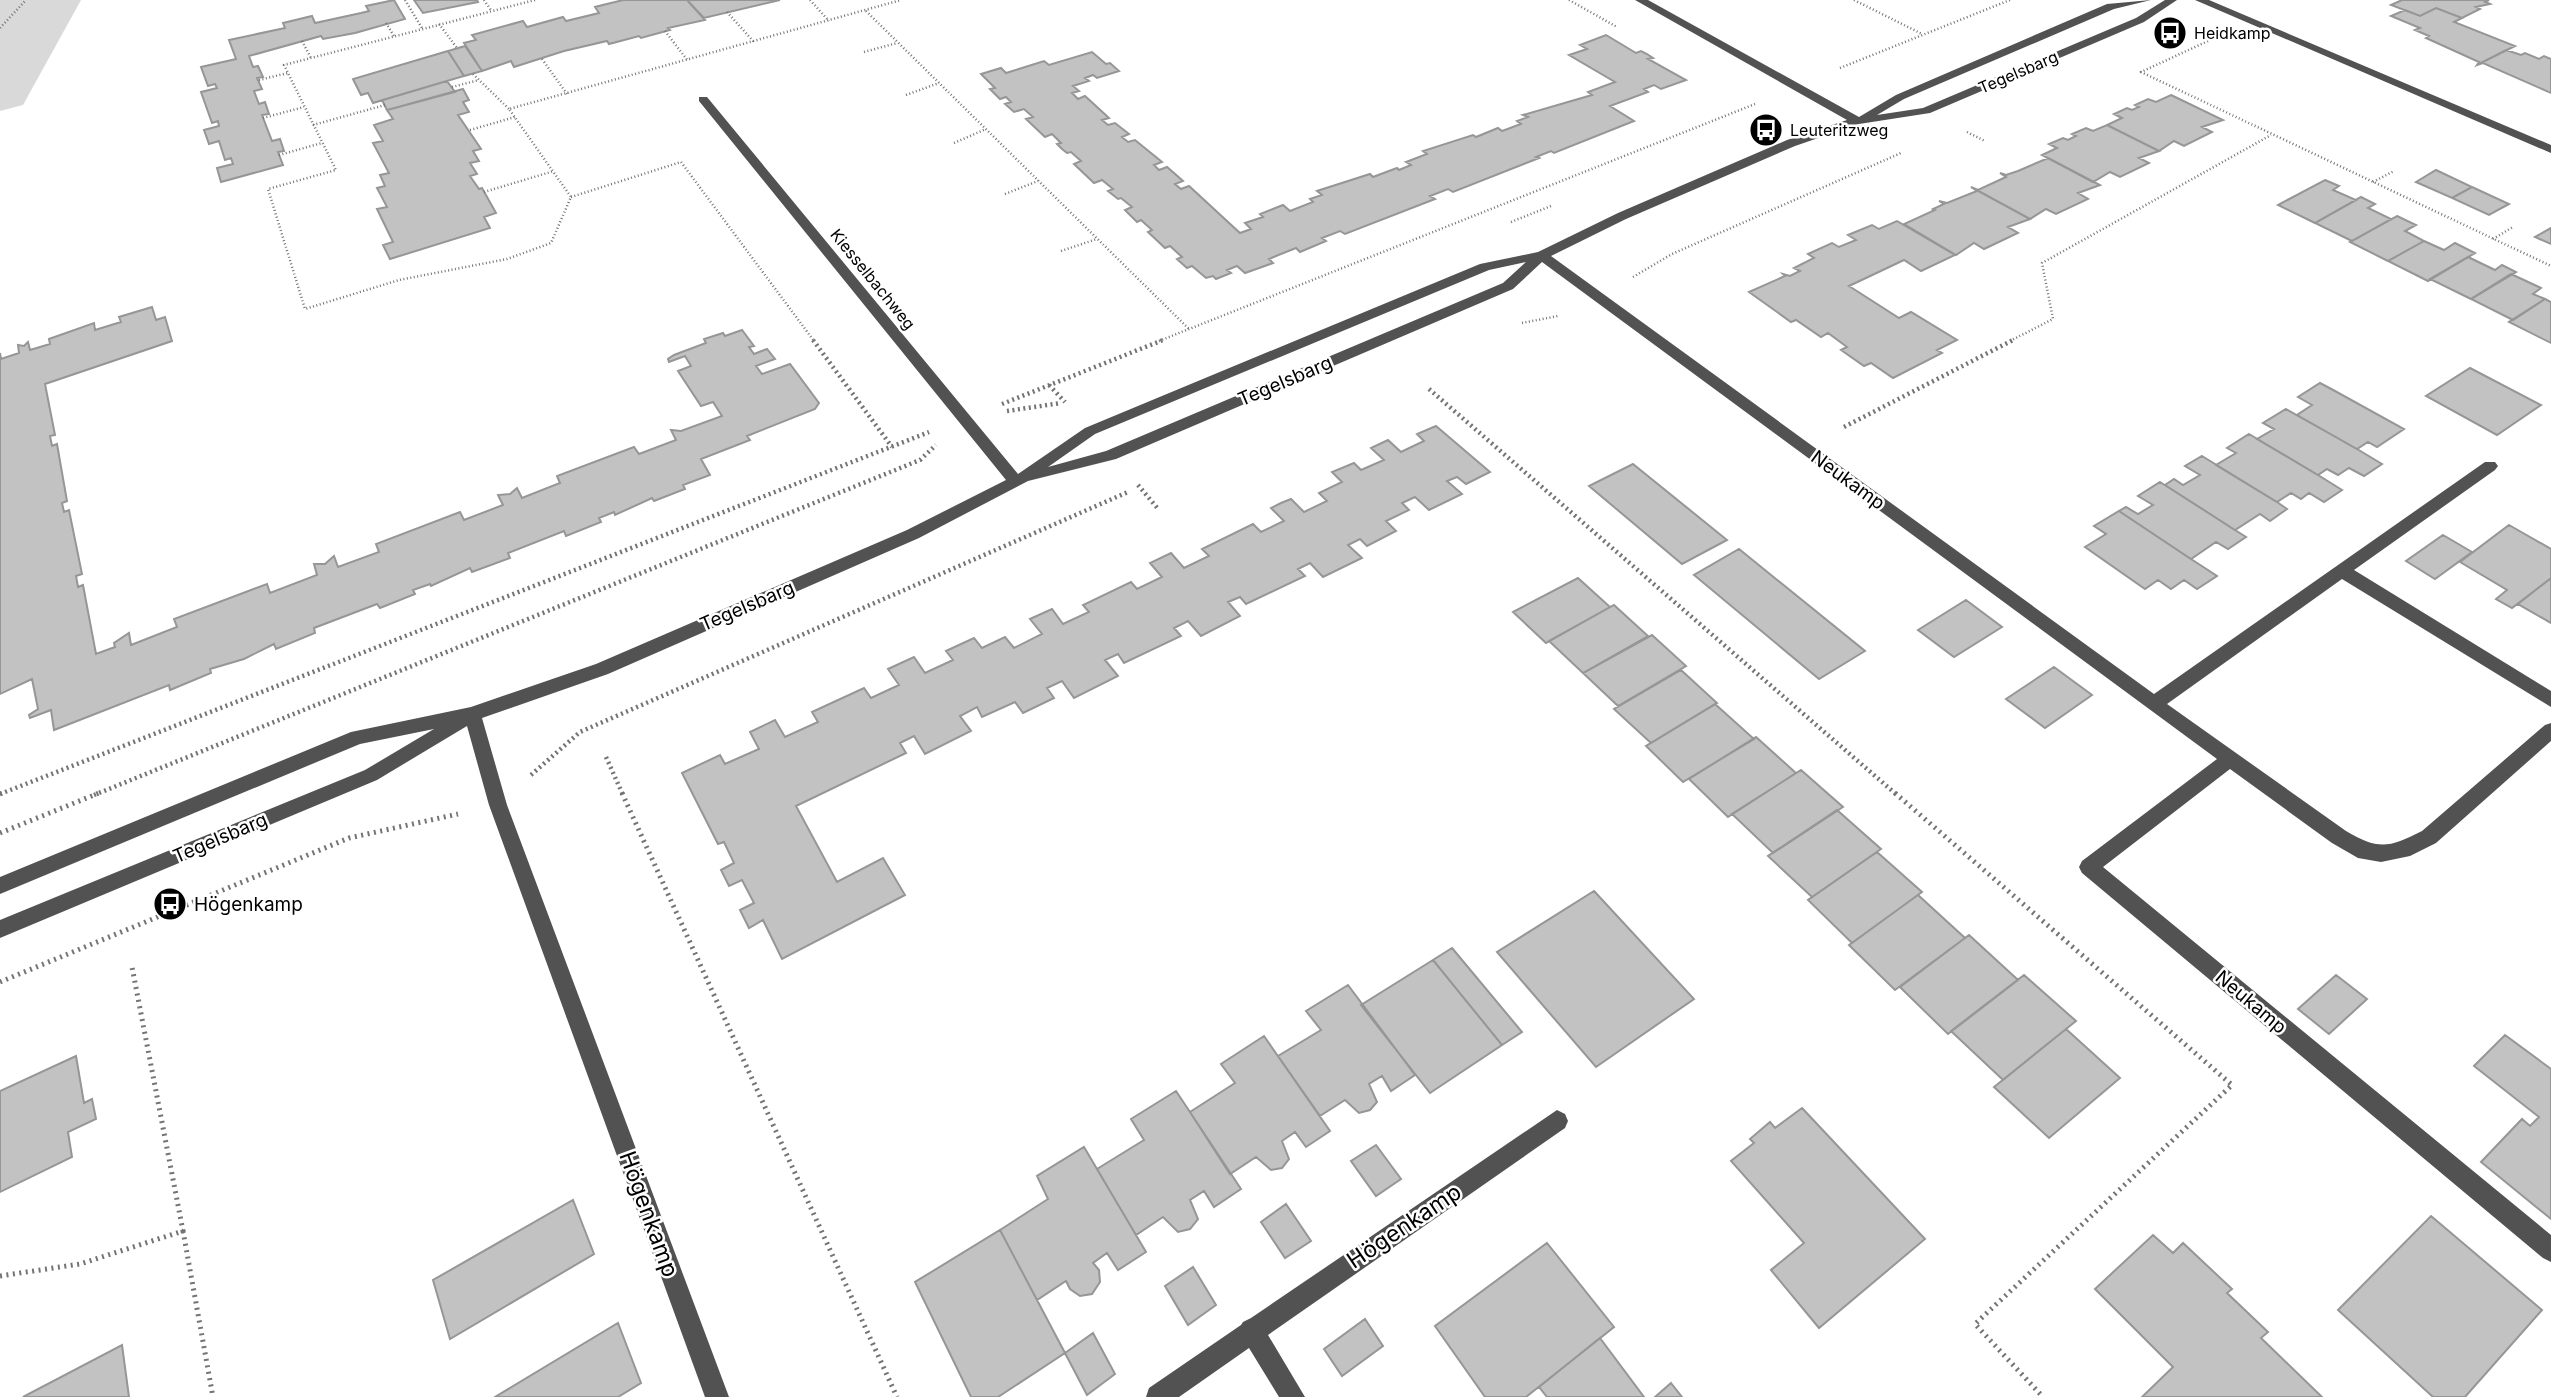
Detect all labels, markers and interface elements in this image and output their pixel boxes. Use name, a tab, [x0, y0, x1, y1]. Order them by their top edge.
bus stop icon: Heidkamp	[2151, 14, 2189, 52]
place label: Heidkamp	[2194, 23, 2270, 43]
street label: Tegelsbarg	[1975, 46, 2061, 98]
bus stop icon: Leuteritzweg	[1747, 111, 1785, 149]
place label: Leuteritzweg	[1790, 120, 1888, 140]
street label: Kiesselbachweg	[826, 225, 920, 333]
street label: Tegelsbarg	[1234, 351, 1336, 411]
street label: Neukamp	[1806, 445, 1890, 515]
street label: Tegelsbarg	[696, 576, 798, 636]
street label: Tegelsbarg	[169, 808, 271, 868]
bus stop icon: Högenkamp	[151, 885, 189, 923]
place label: Högenkamp	[194, 893, 303, 916]
street label: Neukamp	[2211, 966, 2291, 1038]
street label: Högenkamp	[613, 1147, 685, 1281]
street label: Högenkamp	[1342, 1178, 1466, 1274]

